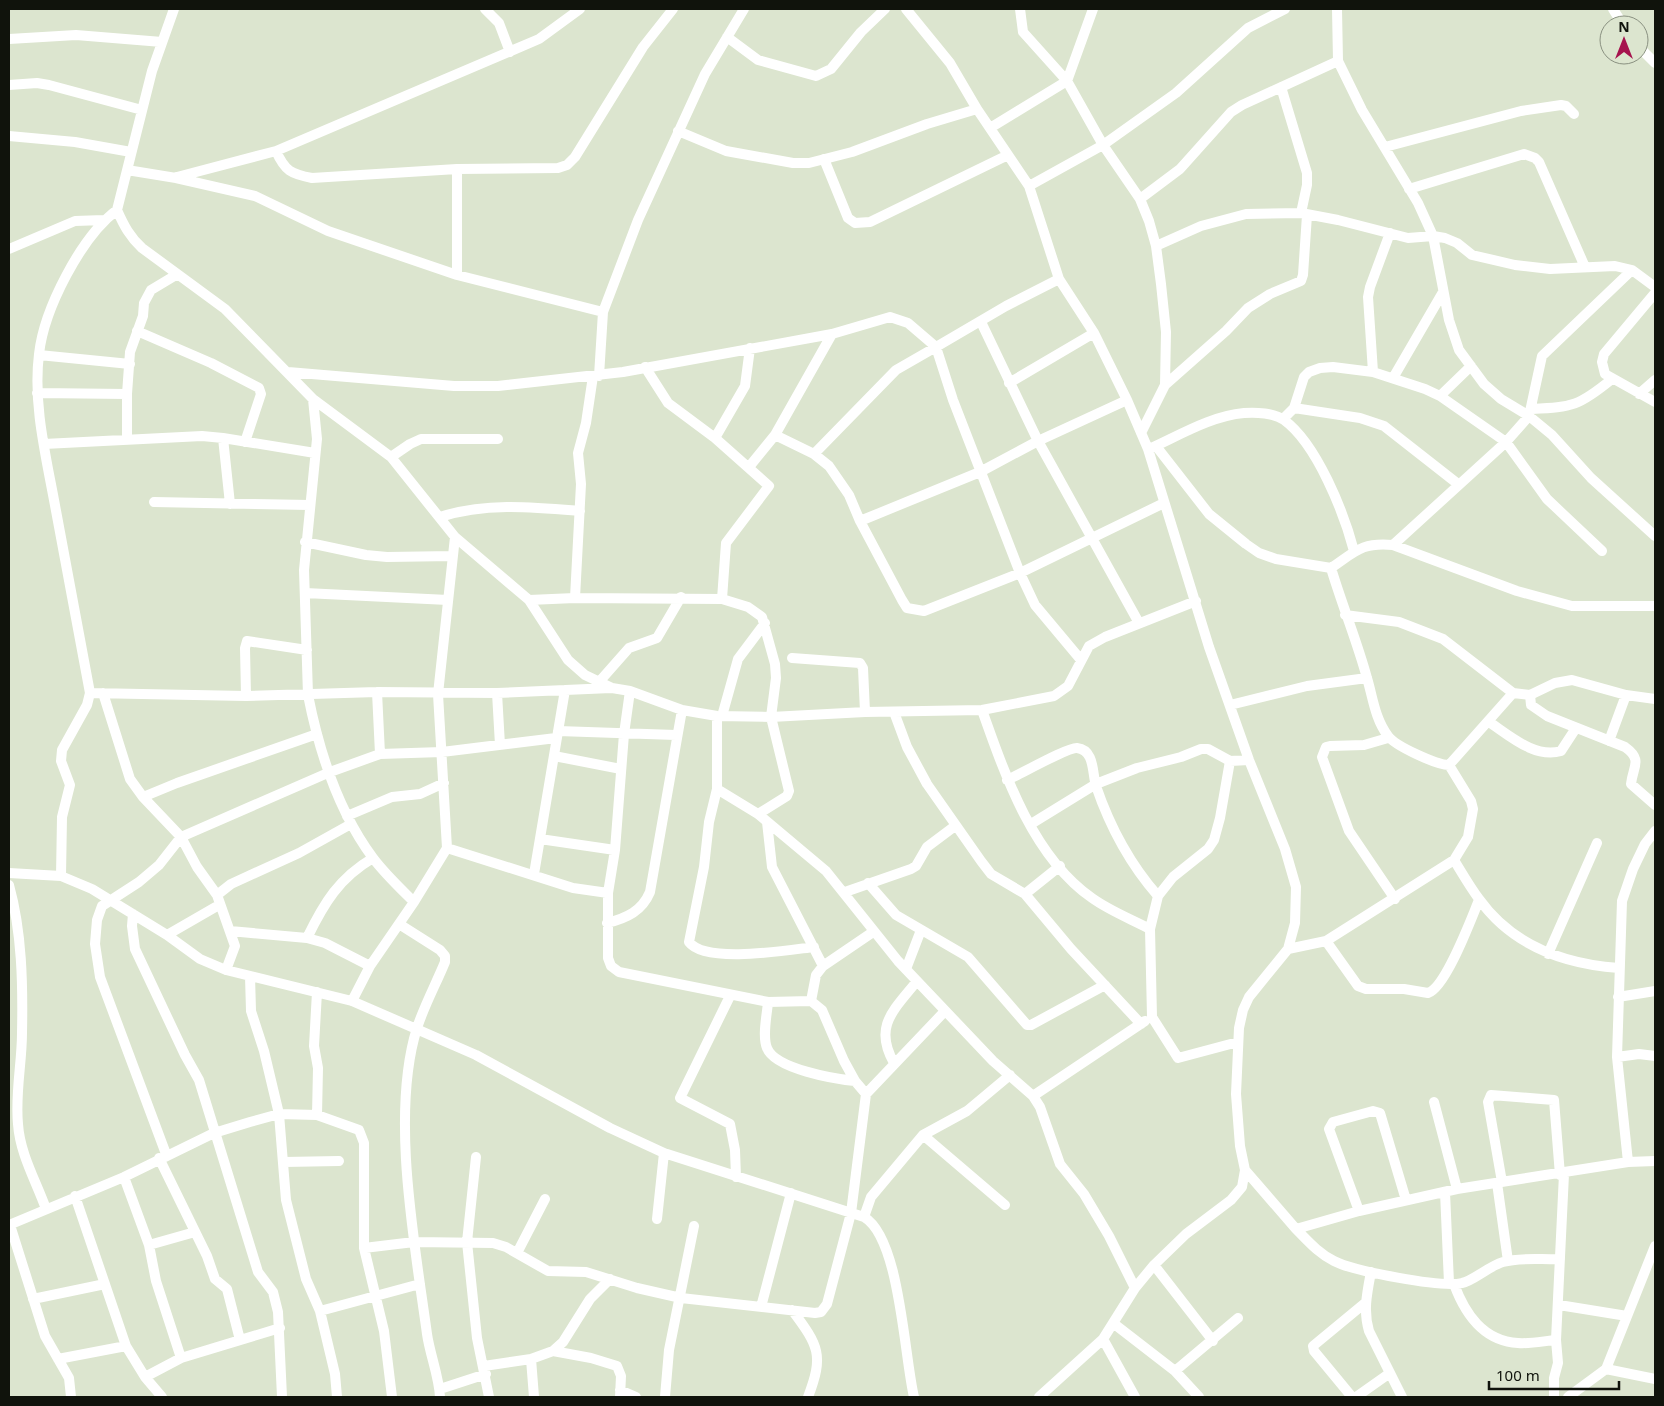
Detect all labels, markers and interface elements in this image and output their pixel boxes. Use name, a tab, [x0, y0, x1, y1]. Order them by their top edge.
north arrow	[1599, 15, 1649, 65]
text: N	[1618, 17, 1630, 36]
scale bar	[1489, 1358, 1619, 1390]
text: 100 m	[1496, 1365, 1540, 1385]

